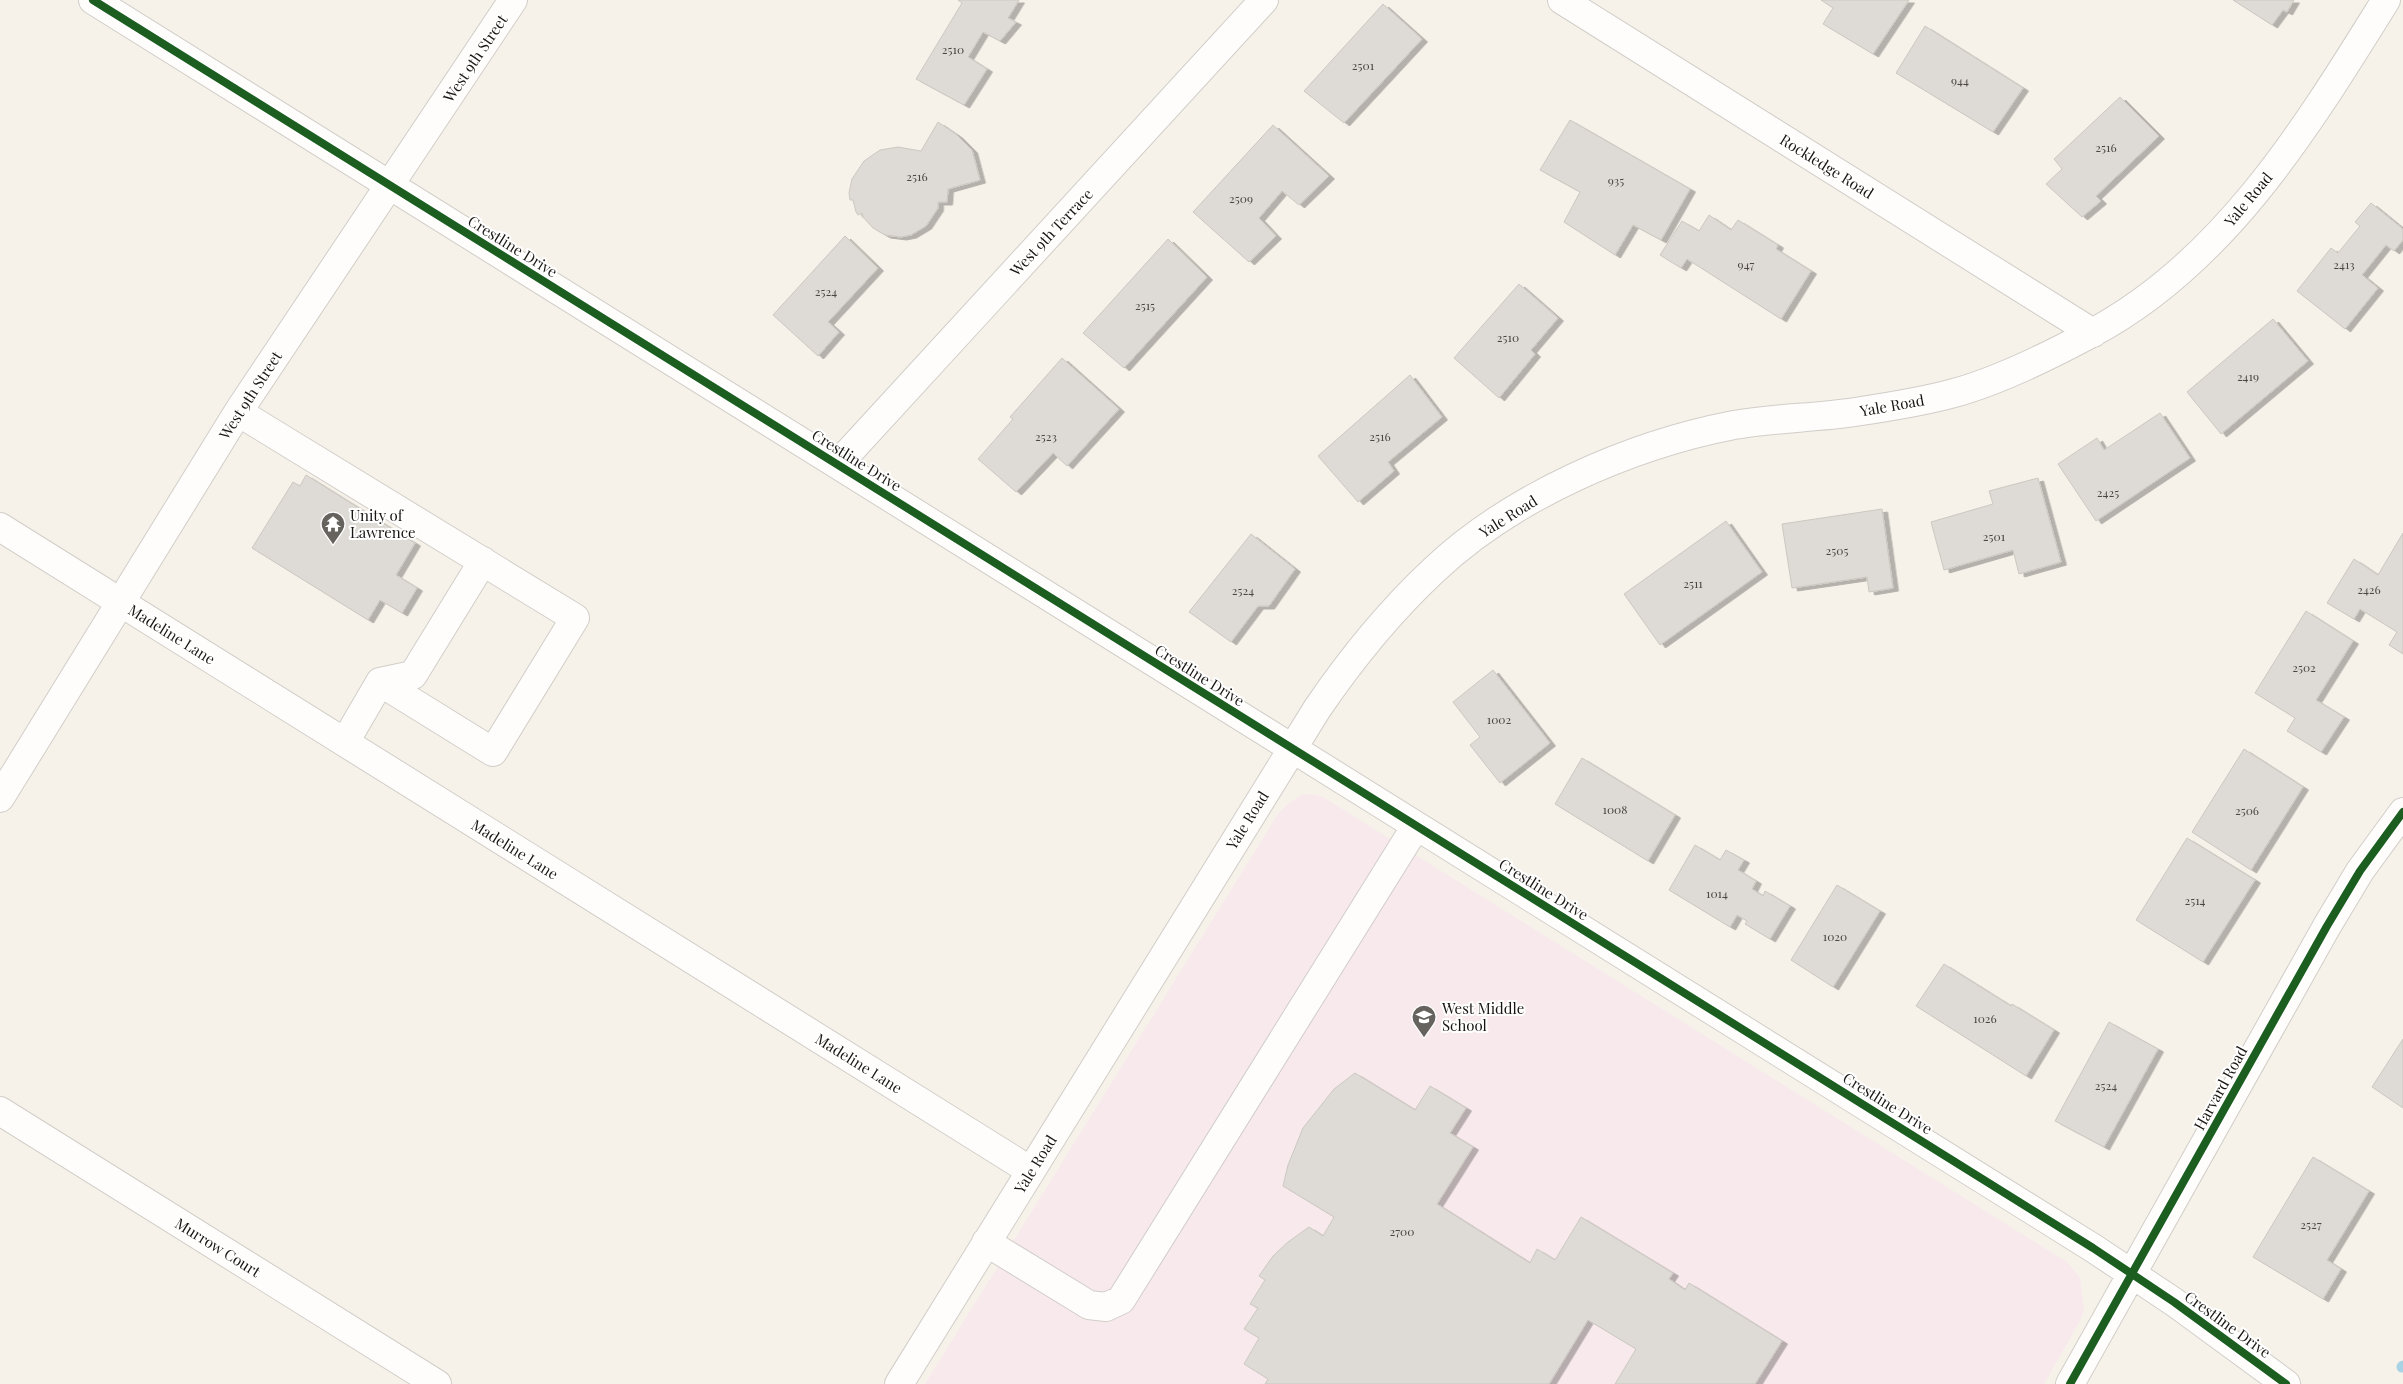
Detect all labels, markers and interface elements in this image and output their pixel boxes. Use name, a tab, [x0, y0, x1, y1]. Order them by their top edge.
street label: West 9th Street	[438, 10, 512, 106]
house number: 2510	[942, 41, 964, 57]
house number: 2501	[1352, 57, 1375, 73]
house number: 944	[1951, 72, 1969, 88]
street label: Rockledge Road	[1776, 129, 1878, 203]
house number: 2516	[2095, 139, 2117, 155]
street label: Yale Road	[2219, 167, 2277, 231]
house number: 2516	[906, 168, 928, 184]
house number: 935	[1608, 172, 1624, 188]
street label: West 9th Terrace	[1005, 184, 1097, 281]
house number: 2509	[1229, 190, 1253, 206]
street label: Crestline Drive	[464, 210, 562, 282]
house number: 947	[1738, 256, 1754, 272]
house number: 2413	[2333, 256, 2355, 272]
house number: 2524	[815, 283, 837, 299]
house number: 2515	[1135, 297, 1155, 313]
house number: 2510	[1497, 329, 1519, 345]
street label: West 9th Street	[213, 346, 286, 444]
house number: 2419	[2237, 368, 2259, 384]
street label: Yale Road	[1857, 389, 1926, 421]
street label: Crestline Drive	[808, 424, 906, 496]
house number: 2523	[1035, 428, 1057, 444]
house number: 2516	[1369, 428, 1391, 444]
house number: 2425	[2097, 484, 2119, 500]
street label: Yale Road	[1474, 490, 1541, 542]
place label: Unity of Lawrence	[350, 505, 416, 542]
temple icon: Unity of Lawrence	[320, 511, 346, 545]
house number: 2501	[1983, 528, 2006, 544]
house number: 2505	[1826, 542, 1848, 558]
house number: 2511	[1683, 575, 1703, 591]
house number: 2426	[2357, 581, 2381, 597]
house number: 2524	[1232, 582, 1254, 598]
street label: Madeline Lane	[125, 599, 219, 669]
street label: Crestline Drive	[1151, 639, 1249, 711]
house number: 2502	[2292, 659, 2316, 675]
house number: 1002	[1487, 711, 1512, 727]
street label: Yale Road	[1221, 787, 1273, 854]
house number: 1008	[1602, 801, 1628, 817]
house number: 2506	[2235, 802, 2259, 818]
street label: Madeline Lane	[468, 814, 562, 884]
street label: Crestline Drive	[1495, 853, 1593, 925]
house number: 1014	[1706, 885, 1728, 901]
house number: 2514	[2184, 892, 2206, 908]
house number: 1020	[1823, 928, 1847, 944]
place label: West Middle School	[1441, 998, 1524, 1035]
school or university icon: West Middle School	[1411, 1004, 1437, 1038]
house number: 1026	[1973, 1010, 1997, 1026]
street label: Madeline Lane	[812, 1028, 906, 1098]
street label: Harvard Road	[2189, 1042, 2251, 1134]
street label: Crestline Drive	[1839, 1067, 1937, 1139]
house number: 2524	[2095, 1077, 2117, 1093]
street label: Yale Road	[1009, 1131, 1061, 1198]
street label: Murrow Court	[172, 1213, 265, 1282]
house number: 2527	[2300, 1216, 2322, 1232]
house number: 2700	[1389, 1223, 1415, 1239]
street label: Crestline Drive	[2181, 1286, 2275, 1362]

